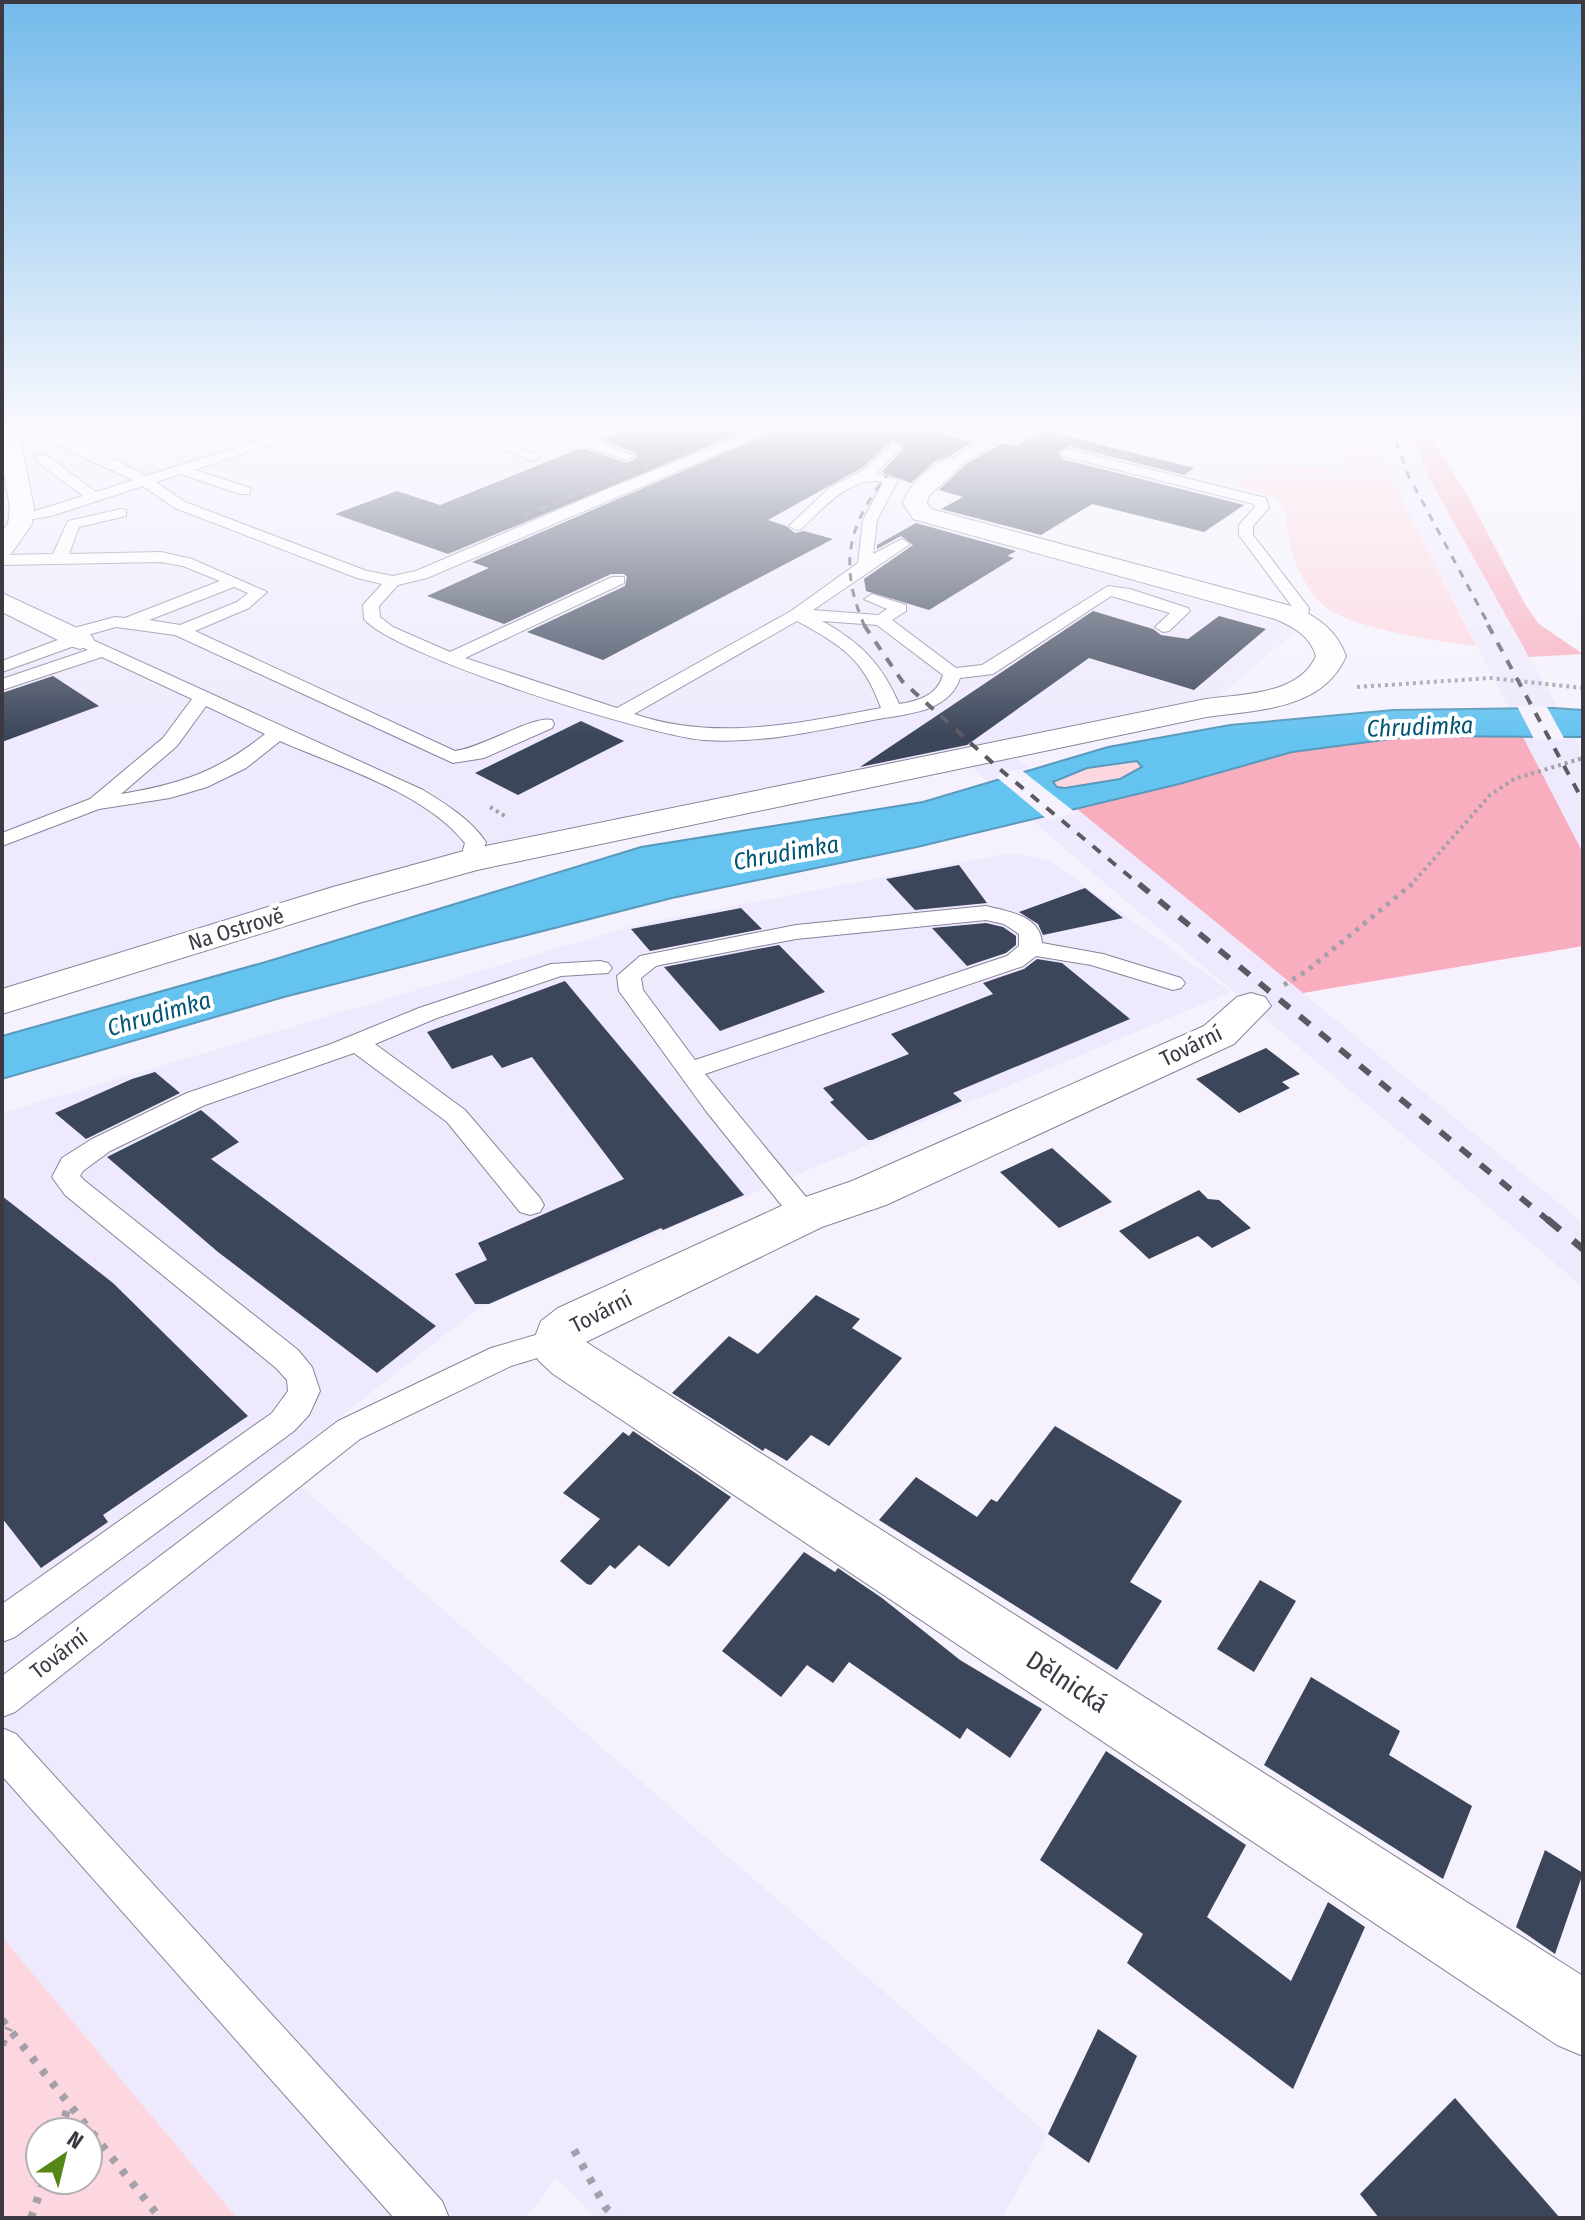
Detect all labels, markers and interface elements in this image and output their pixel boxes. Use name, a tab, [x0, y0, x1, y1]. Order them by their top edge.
water label: Chrudimka	[1366, 711, 1474, 743]
water label: Chrudimka	[731, 830, 841, 876]
street label: Na Ostrově	[185, 902, 287, 956]
water label: Chrudimka	[104, 986, 214, 1042]
street label: Tovární	[1156, 1019, 1227, 1073]
street label: Tovární	[566, 1285, 637, 1339]
street label: Tovární	[25, 1623, 93, 1685]
street label: Dělnická	[1021, 1644, 1113, 1720]
north arrow	[24, 2116, 104, 2196]
text: N	[62, 2125, 88, 2155]

